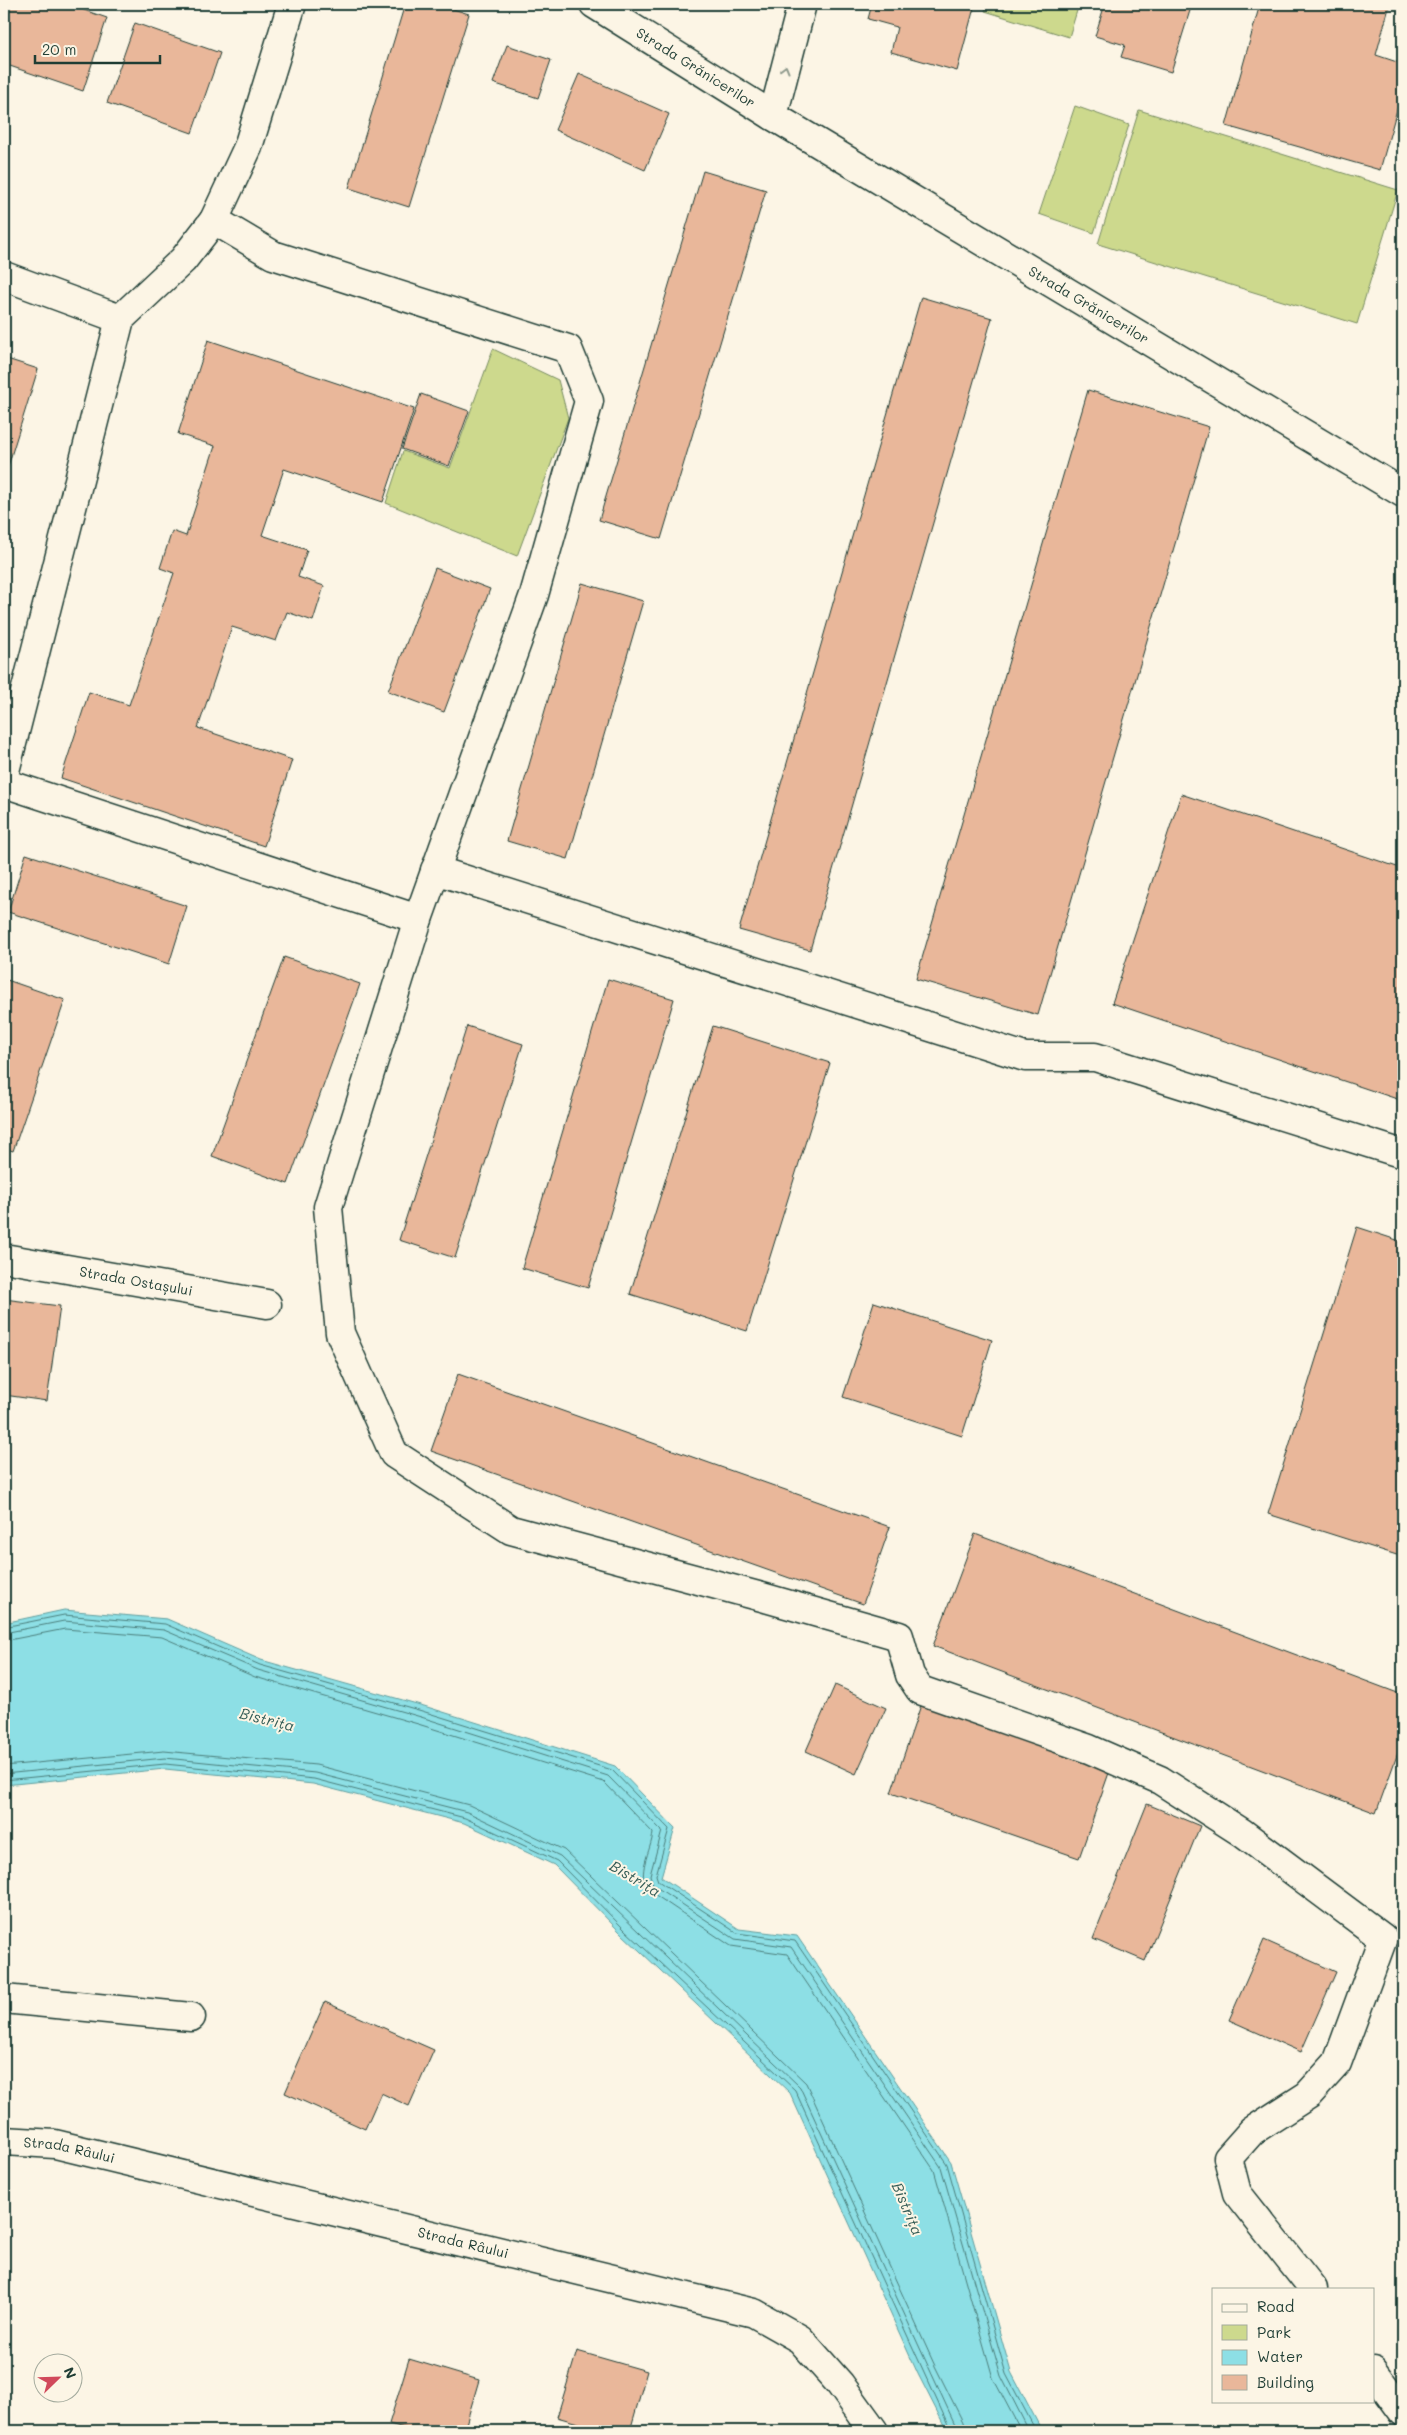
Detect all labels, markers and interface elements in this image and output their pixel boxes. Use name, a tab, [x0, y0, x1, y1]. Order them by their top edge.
street label: Strada Grănicerilor	[633, 23, 759, 112]
scale bar	[35, 32, 160, 64]
text: 20 m	[42, 39, 76, 59]
one-way arrow	[779, 65, 789, 73]
street label: Strada Grănicerilor	[1025, 261, 1153, 348]
street label: Strada Ostașului	[78, 1261, 194, 1300]
water label: Bistrița	[237, 1703, 297, 1736]
water label: Bistrița	[606, 1855, 665, 1902]
street label: Strada Râului	[23, 2132, 117, 2167]
water label: Bistrița	[887, 2179, 928, 2239]
street label: Strada Râului	[416, 2222, 511, 2262]
legend	[1212, 2288, 1374, 2402]
text: Road	[1257, 2296, 1294, 2316]
text: Park	[1257, 2322, 1291, 2342]
text: Water	[1257, 2346, 1303, 2366]
north arrow	[32, 2352, 82, 2402]
text: N	[60, 2364, 81, 2381]
text: Building	[1257, 2372, 1314, 2392]

